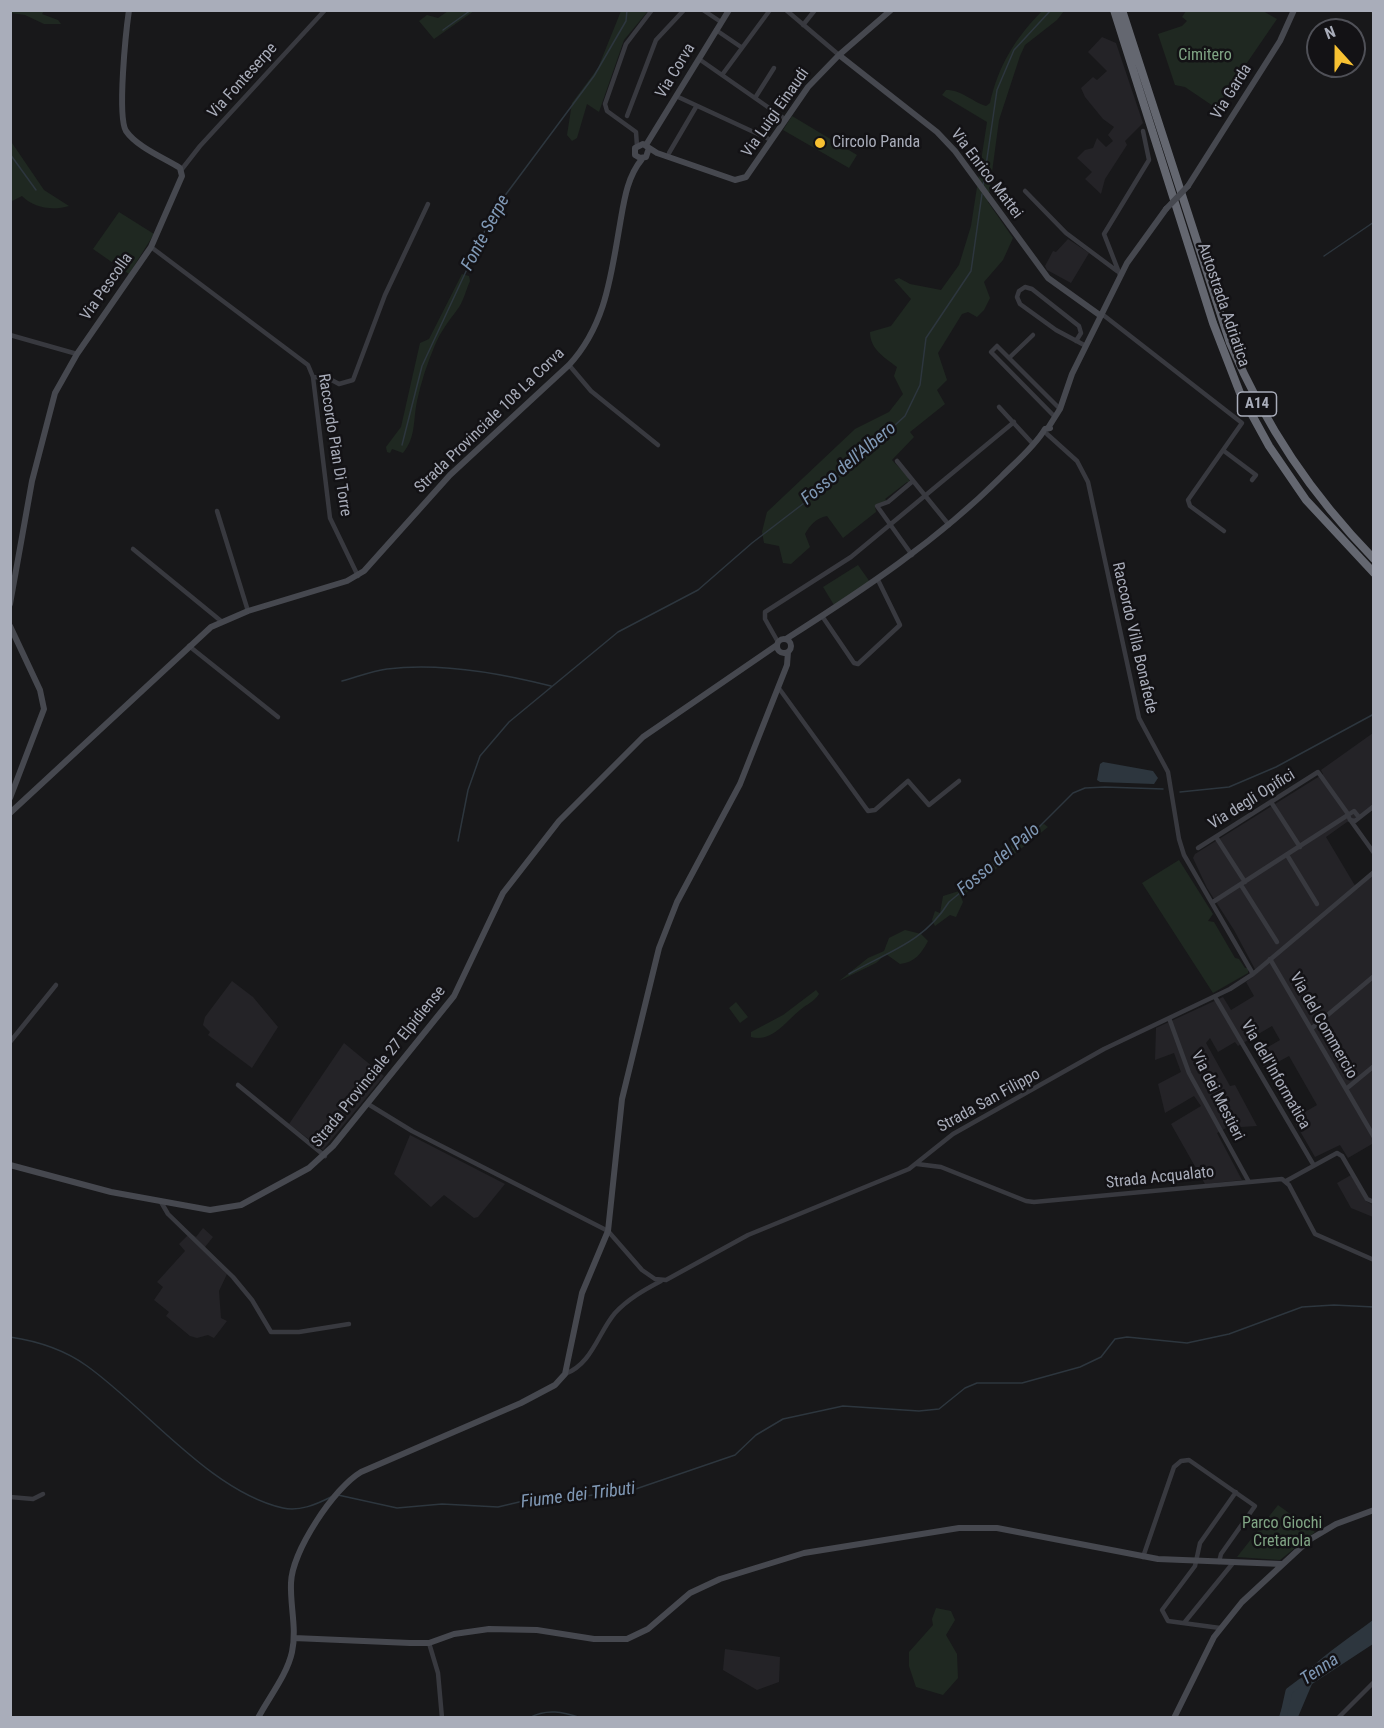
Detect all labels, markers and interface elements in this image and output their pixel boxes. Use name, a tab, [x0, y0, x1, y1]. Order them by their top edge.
north arrow	[1306, 18, 1366, 78]
text: N	[1322, 22, 1338, 43]
street label: Via Fonteserpe	[204, 39, 282, 123]
street label: Via Corva	[652, 40, 700, 102]
park label: Cimitero	[1178, 46, 1232, 66]
street label: Via Garda	[1208, 61, 1256, 123]
street label: Via Luigi Einaudi	[738, 65, 814, 161]
street label: Via Enrico Mattei	[946, 125, 1026, 223]
place label: Circolo Panda	[832, 133, 920, 153]
marker: Circolo Panda	[813, 136, 827, 150]
water label: Fonte Serpe	[457, 192, 515, 274]
street label: Autostrada Adriatica	[1193, 240, 1253, 370]
street label: Via Pescolla	[77, 250, 137, 324]
street label: Strada Provinciale 108 La Corva	[411, 344, 569, 498]
street label: Raccordo Pian Di Torre	[313, 372, 355, 518]
road number: A14	[1238, 392, 1276, 416]
water label: Fosso dell'Albero	[797, 418, 901, 510]
street label: Raccordo Villa Bonafede	[1107, 560, 1161, 716]
street label: Via degli Opifici	[1205, 766, 1299, 834]
water label: Fosso del Palo	[953, 819, 1045, 901]
street label: Via del Commercio	[1285, 970, 1361, 1082]
street label: Strada Provinciale 27 Elpidiense	[308, 982, 450, 1152]
street label: Via dell'Informatica	[1236, 1017, 1314, 1133]
street label: Via dei Mestieri	[1186, 1048, 1248, 1144]
street label: Strada San Filippo	[934, 1065, 1044, 1137]
street label: Strada Acqualato	[1105, 1163, 1215, 1193]
water label: Fiume dei Tributi	[520, 1478, 636, 1514]
park label: Parco Giochi Cretarola	[1242, 1514, 1322, 1552]
water label: Tenna	[1297, 1649, 1343, 1691]

